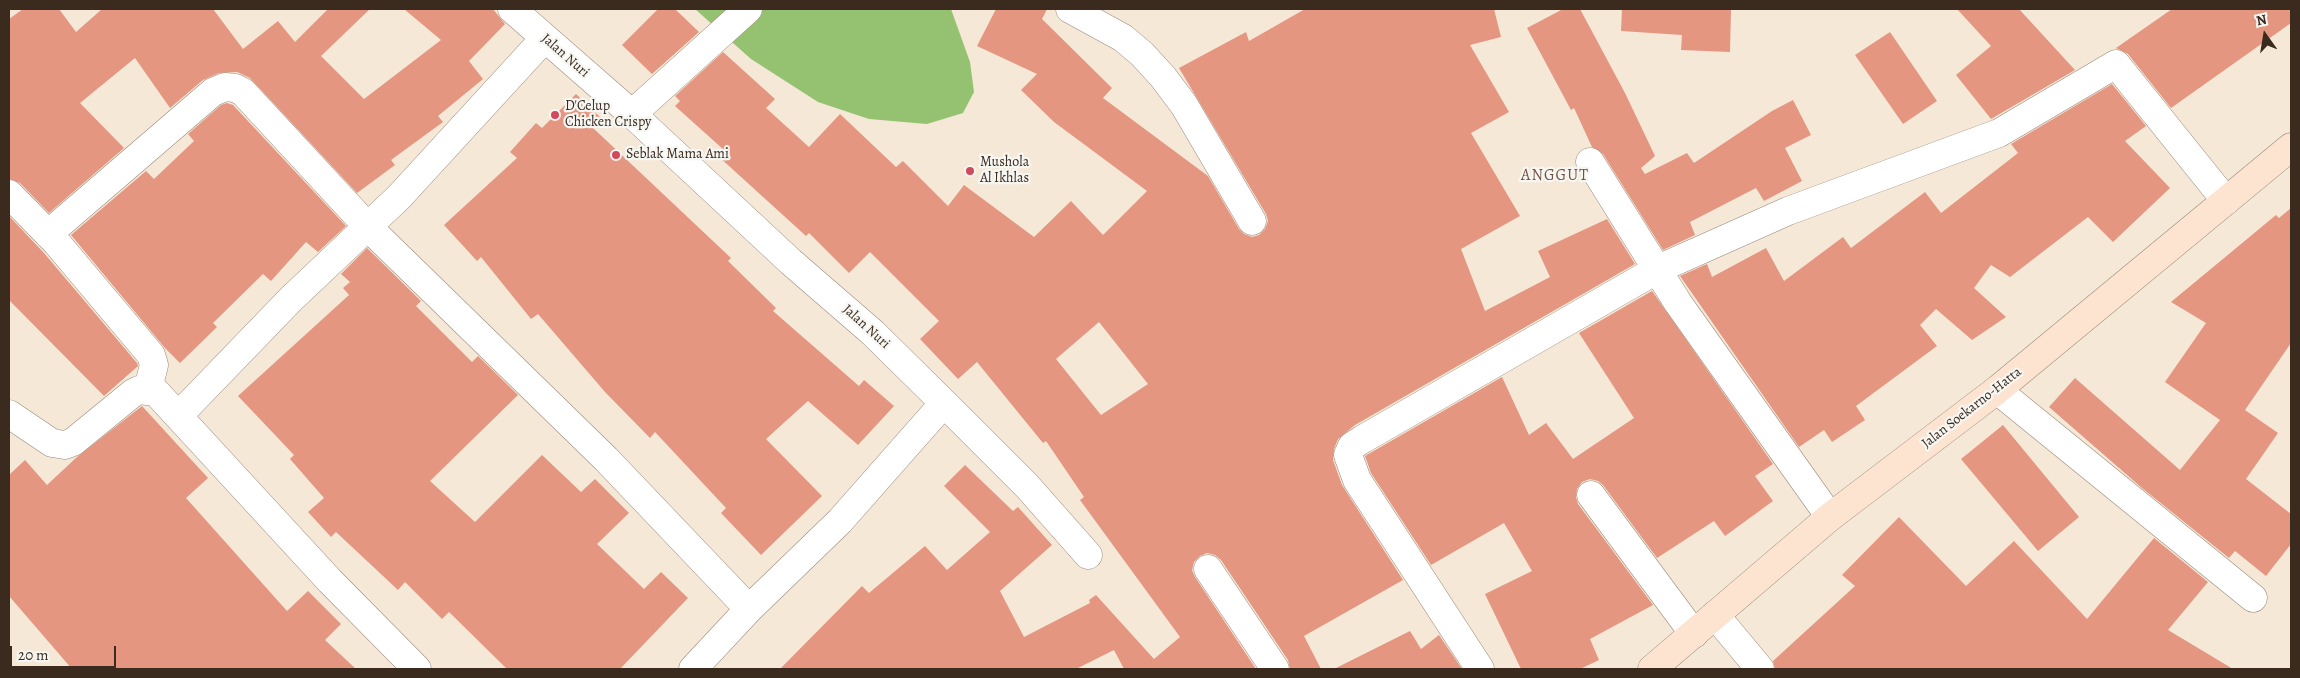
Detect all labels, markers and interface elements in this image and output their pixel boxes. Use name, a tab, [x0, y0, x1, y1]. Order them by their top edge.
text: N	[2254, 9, 2269, 30]
north arrow	[2240, 10, 2290, 60]
street label: Jalan Nuri	[538, 31, 592, 81]
place label: D'Celup Chicken Crispy	[565, 99, 651, 132]
marker: D'Celup Chicken Crispy	[549, 109, 561, 121]
place label: Seblak Mama Ami	[626, 147, 729, 163]
marker: Seblak Mama Ami	[610, 149, 622, 161]
place label: Mushola Al Ikhlas	[980, 155, 1029, 188]
marker: Mushola Al Ikhlas	[964, 165, 976, 177]
district label: ANGGUT	[1520, 166, 1590, 186]
street label: Jalan Nuri	[839, 301, 893, 353]
street label: Jalan Soekarno-Hatta	[1919, 364, 2025, 452]
scale bar	[12, 636, 119, 668]
text: 20 m	[18, 645, 49, 665]

